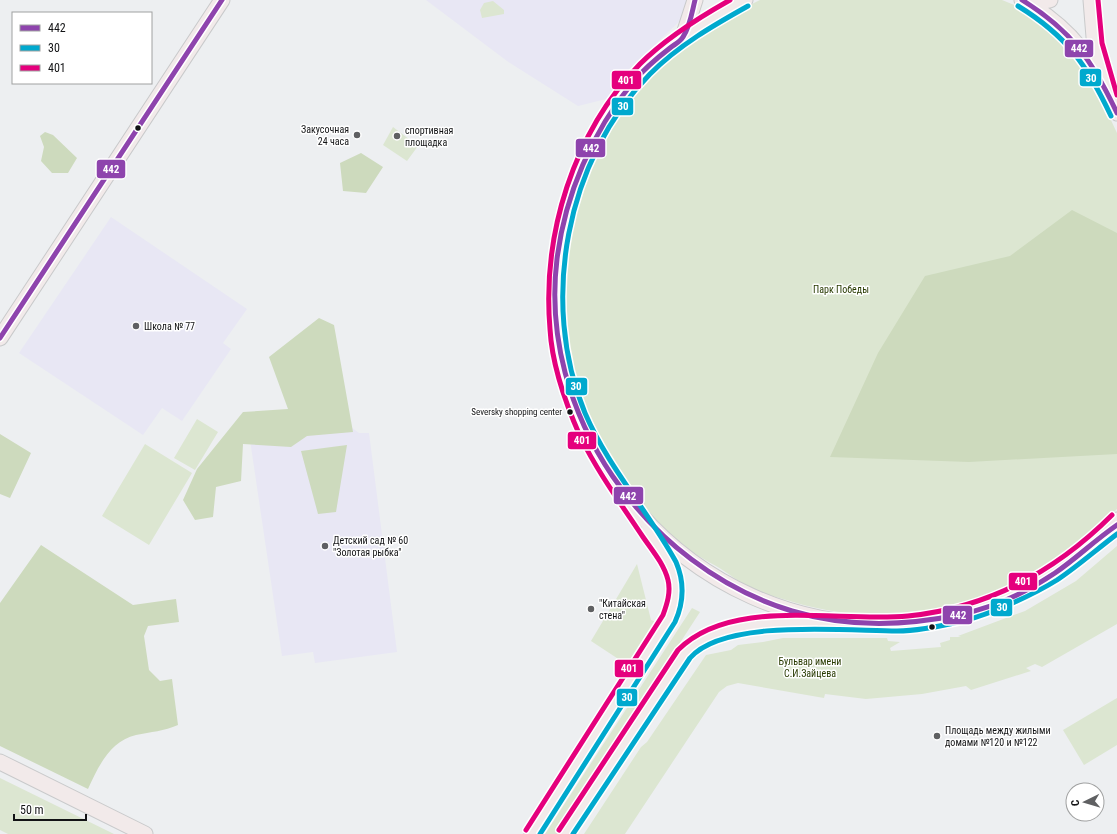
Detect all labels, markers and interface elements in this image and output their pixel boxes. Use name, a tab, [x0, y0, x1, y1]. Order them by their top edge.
legend	[12, 12, 152, 84]
text: 442	[48, 21, 66, 35]
line badge: 442	[1064, 39, 1094, 58]
text: 30	[48, 41, 60, 55]
text: 442	[1071, 42, 1088, 55]
text: 401	[48, 61, 66, 75]
line badge: 30	[1079, 68, 1102, 87]
line badge: 401	[611, 70, 642, 90]
text: 30	[1085, 72, 1097, 85]
text: 401	[618, 74, 634, 87]
line badge: 30	[611, 97, 634, 116]
text: 30	[617, 100, 629, 113]
unlabelled marker	[133, 123, 143, 133]
place label: Закусочная 24 часа	[301, 124, 349, 147]
place label: спортивная площадка	[405, 125, 454, 148]
marker: Закусочная 24 часа	[352, 130, 362, 140]
marker: спортивная площадка	[392, 131, 402, 141]
line badge: 442	[575, 138, 606, 158]
text: 442	[583, 142, 600, 155]
line badge: 442	[96, 159, 126, 179]
text: 442	[103, 163, 120, 176]
park label: Парк Победы	[813, 284, 869, 295]
marker: Школа № 77	[131, 321, 141, 331]
place label: Школа № 77	[144, 321, 195, 332]
line badge: 30	[565, 377, 588, 396]
text: 30	[570, 380, 582, 393]
place label: Seversky shopping center	[471, 407, 562, 417]
marker: Seversky shopping center	[565, 407, 575, 417]
line badge: 401	[567, 431, 597, 450]
text: 401	[574, 434, 590, 447]
line badge: 442	[613, 486, 644, 505]
text: 442	[620, 490, 637, 503]
place label: Детский сад № 60 "Золотая рыбка"	[333, 535, 408, 558]
marker: Детский сад № 60 "Золотая рыбка"	[320, 541, 330, 551]
line badge: 401	[1008, 572, 1038, 591]
text: 401	[1015, 575, 1031, 588]
place label: "Китайская стена"	[599, 598, 646, 621]
line badge: 30	[990, 598, 1013, 617]
text: 30	[996, 601, 1008, 614]
marker: "Китайская стена"	[586, 604, 596, 614]
line badge: 442	[942, 605, 973, 625]
text: 442	[950, 609, 967, 622]
unlabelled marker	[927, 622, 937, 632]
park label: Бульвар имени С.И.Зайцева	[779, 656, 841, 679]
line badge: 401	[614, 659, 644, 678]
text: 401	[621, 662, 637, 675]
line badge: 30	[616, 688, 638, 707]
text: 30	[621, 691, 633, 704]
place label: Площадь между жилыми домами №120 и №122	[945, 725, 1051, 748]
marker: Площадь между жилыми домами №120 и №122	[932, 731, 942, 741]
north arrow	[1065, 782, 1105, 822]
scale bar	[14, 796, 86, 822]
text: С	[1069, 799, 1082, 807]
text: 50 m	[20, 803, 44, 817]

